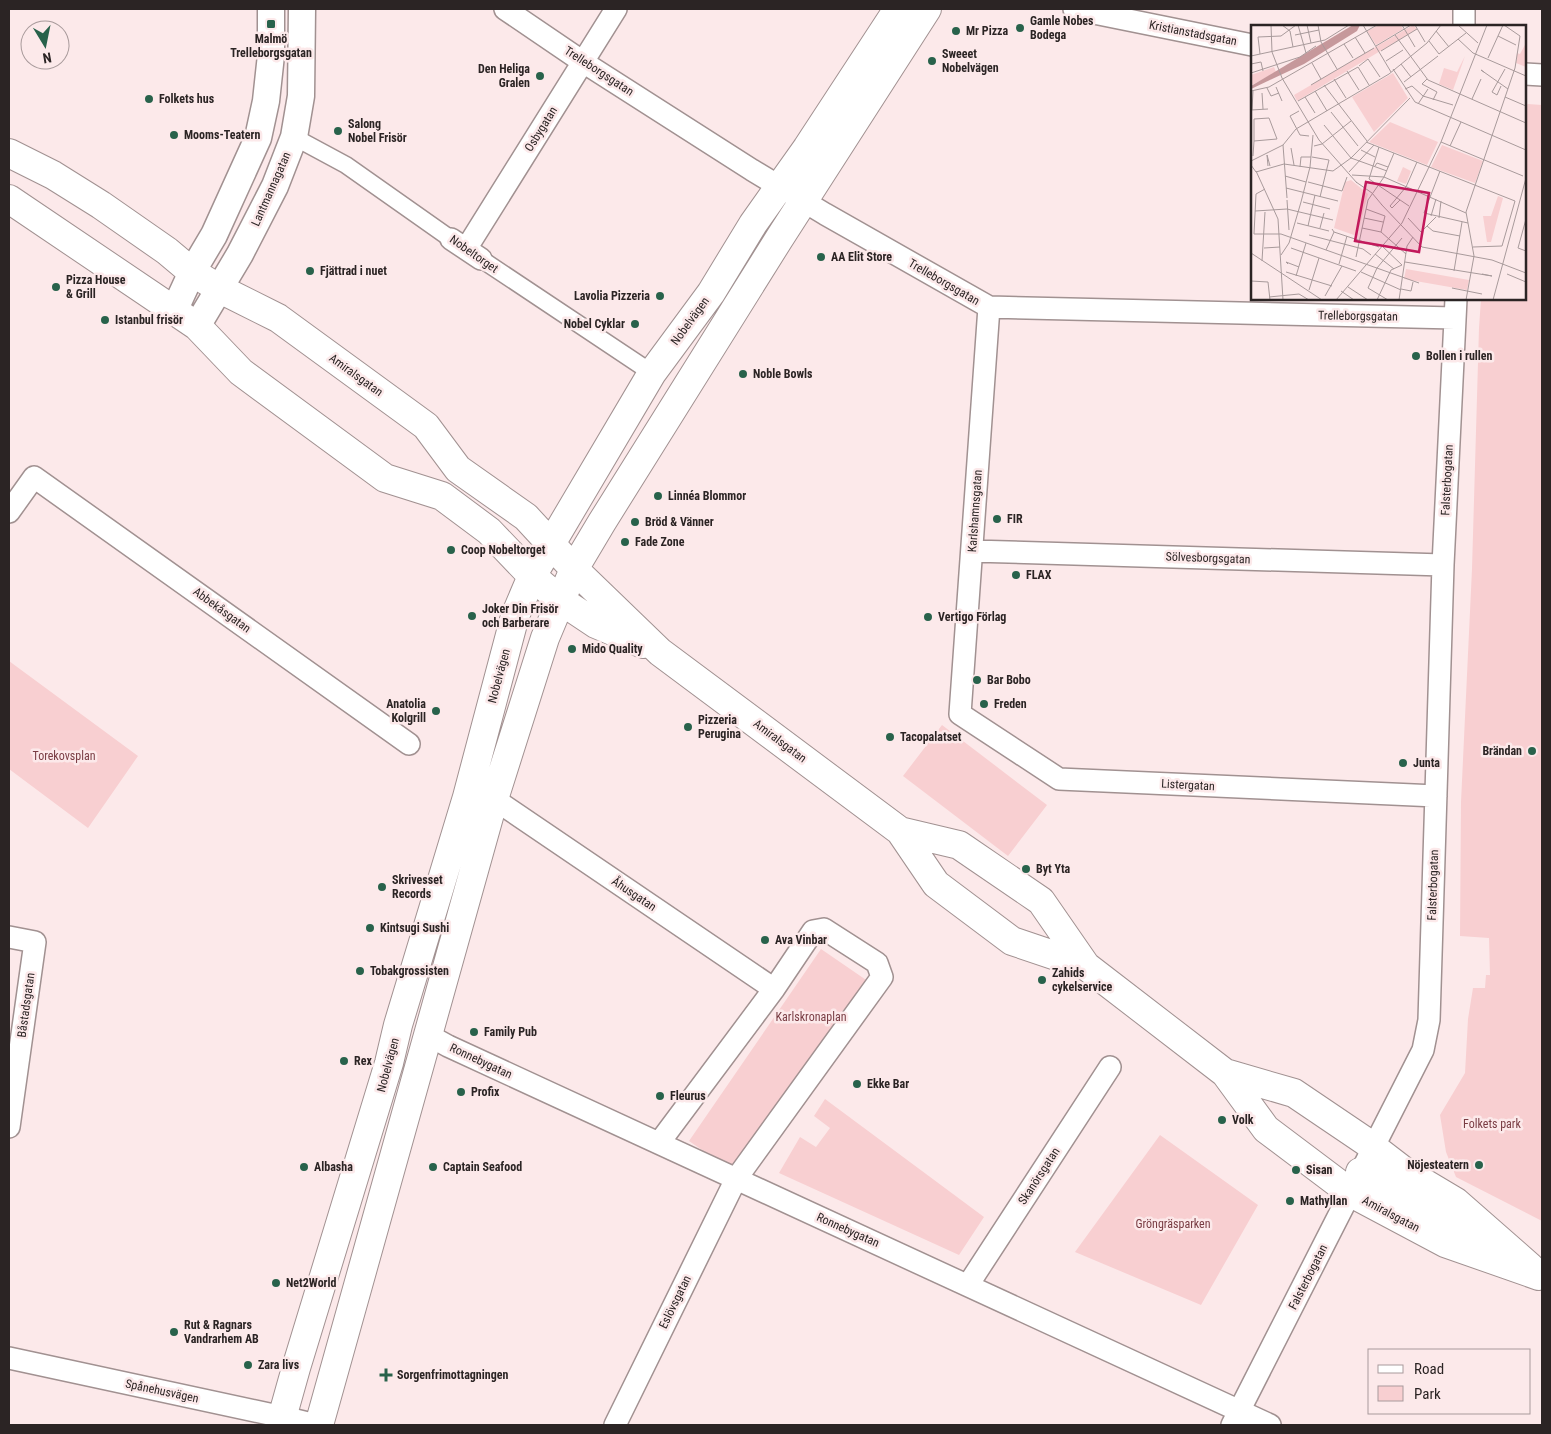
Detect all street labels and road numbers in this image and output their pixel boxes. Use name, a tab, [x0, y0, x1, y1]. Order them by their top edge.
street label: Kristianstadsgatan	[1148, 18, 1238, 48]
street label: Trelleborgsgatan	[562, 43, 636, 99]
street label: Osbygatan	[522, 104, 560, 154]
street label: Lantmannagatan	[248, 150, 294, 228]
street label: Nobeltorget	[447, 232, 501, 276]
street label: Trelleborgsgatan	[906, 256, 982, 308]
street label: Nobelvägen	[668, 294, 712, 348]
street label: Trelleborgsgatan	[1318, 308, 1398, 324]
street label: Amiralsgatan	[326, 351, 386, 399]
street label: Falsterbogatan	[1438, 444, 1456, 516]
street label: Karlshamnsgatan	[965, 469, 985, 553]
street label: Sölvesborgsgatan	[1165, 550, 1251, 566]
street label: Abbekåsgatan	[190, 584, 254, 636]
street label: Nobelvägen	[485, 647, 513, 705]
street label: Amiralsgatan	[751, 716, 809, 766]
street label: Listergatan	[1161, 777, 1215, 793]
street label: Falsterbogatan	[1425, 849, 1441, 921]
street label: Åhusgatan	[609, 872, 660, 914]
street label: Båstadsgatan	[15, 972, 37, 1038]
street label: Nobelvägen	[374, 1036, 402, 1094]
street label: Ronnebygatan	[448, 1040, 515, 1082]
street label: Skanörsgatan	[1015, 1145, 1063, 1207]
street label: Amiralsgatan	[1360, 1193, 1422, 1235]
street label: Ronnebygatan	[814, 1210, 882, 1250]
street label: Falsterbogatan	[1286, 1242, 1330, 1312]
street label: Eslövsgatan	[656, 1273, 694, 1331]
street label: Spånehusvägen	[124, 1376, 200, 1406]

